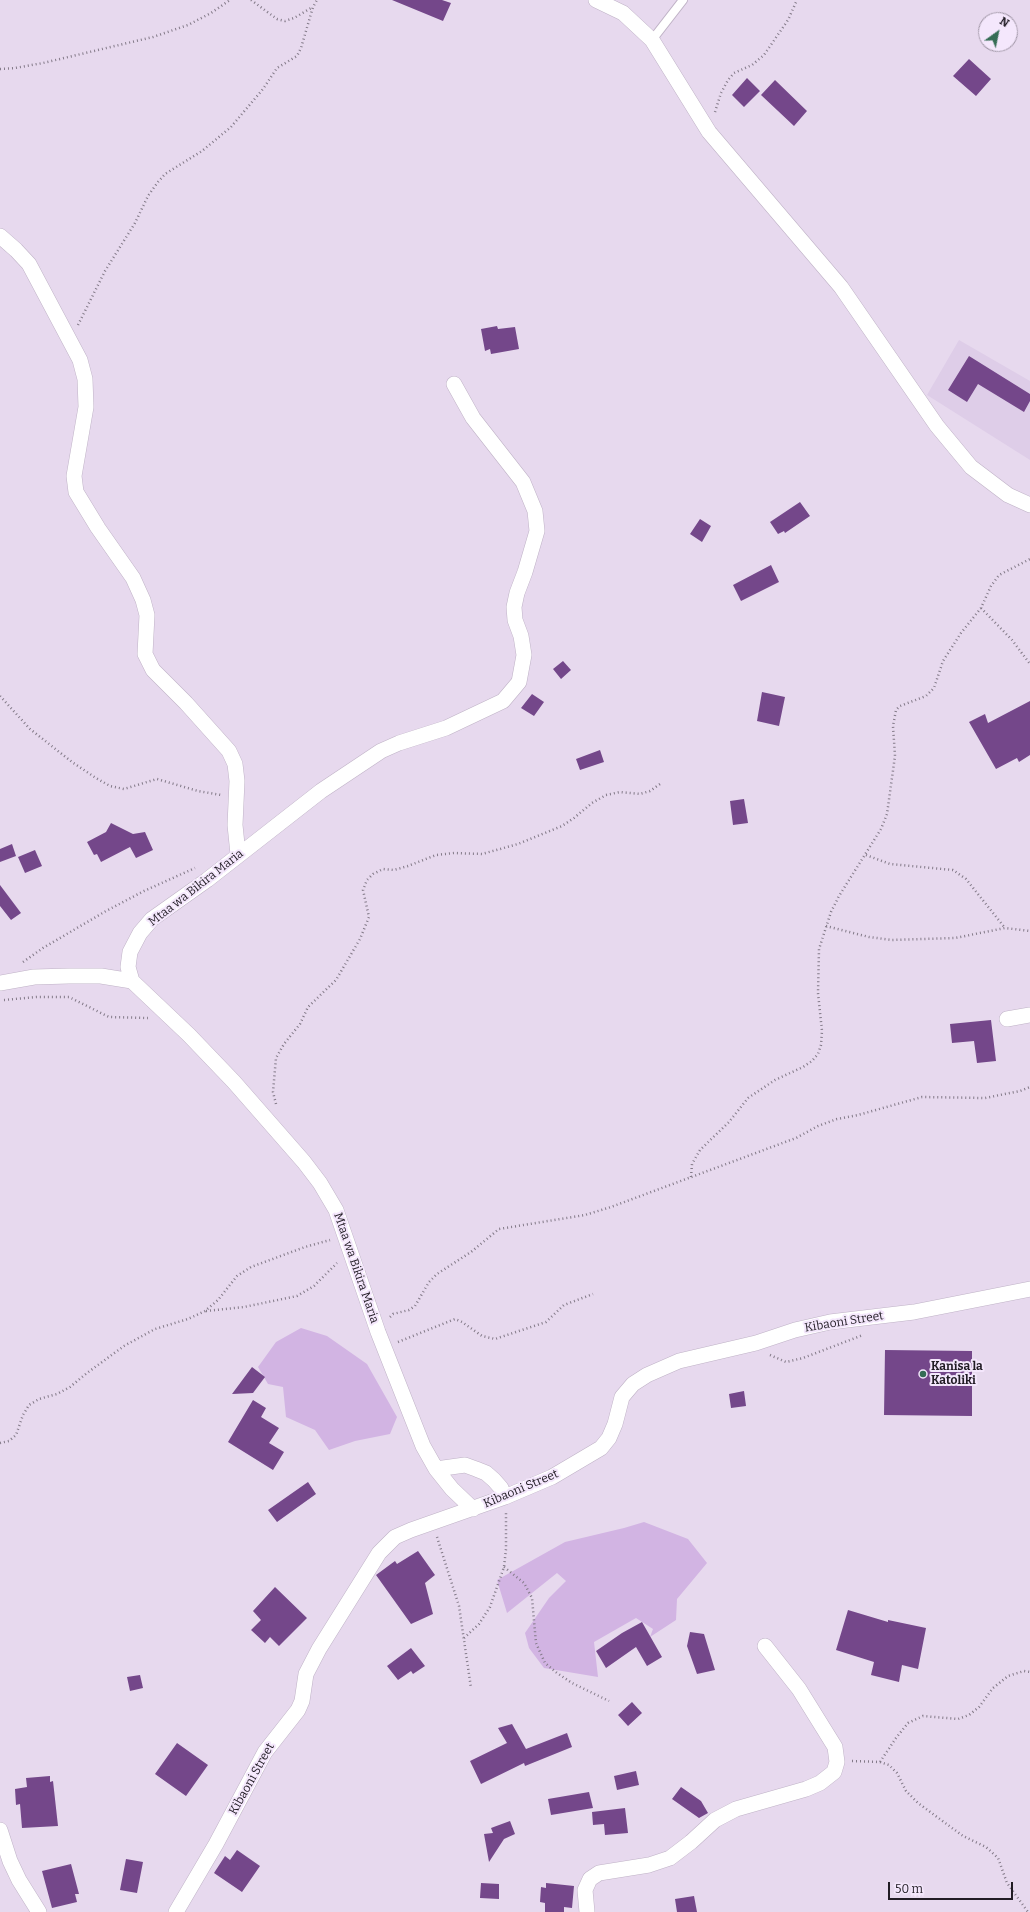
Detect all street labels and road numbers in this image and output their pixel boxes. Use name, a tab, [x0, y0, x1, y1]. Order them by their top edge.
street label: Mtaa wa Bikira Maria	[146, 847, 246, 929]
street label: Mtaa wa Bikira Maria	[330, 1211, 382, 1325]
street label: Kibaoni Street	[803, 1309, 885, 1335]
street label: Kibaoni Street	[481, 1467, 561, 1511]
street label: Kibaoni Street	[226, 1741, 278, 1817]

